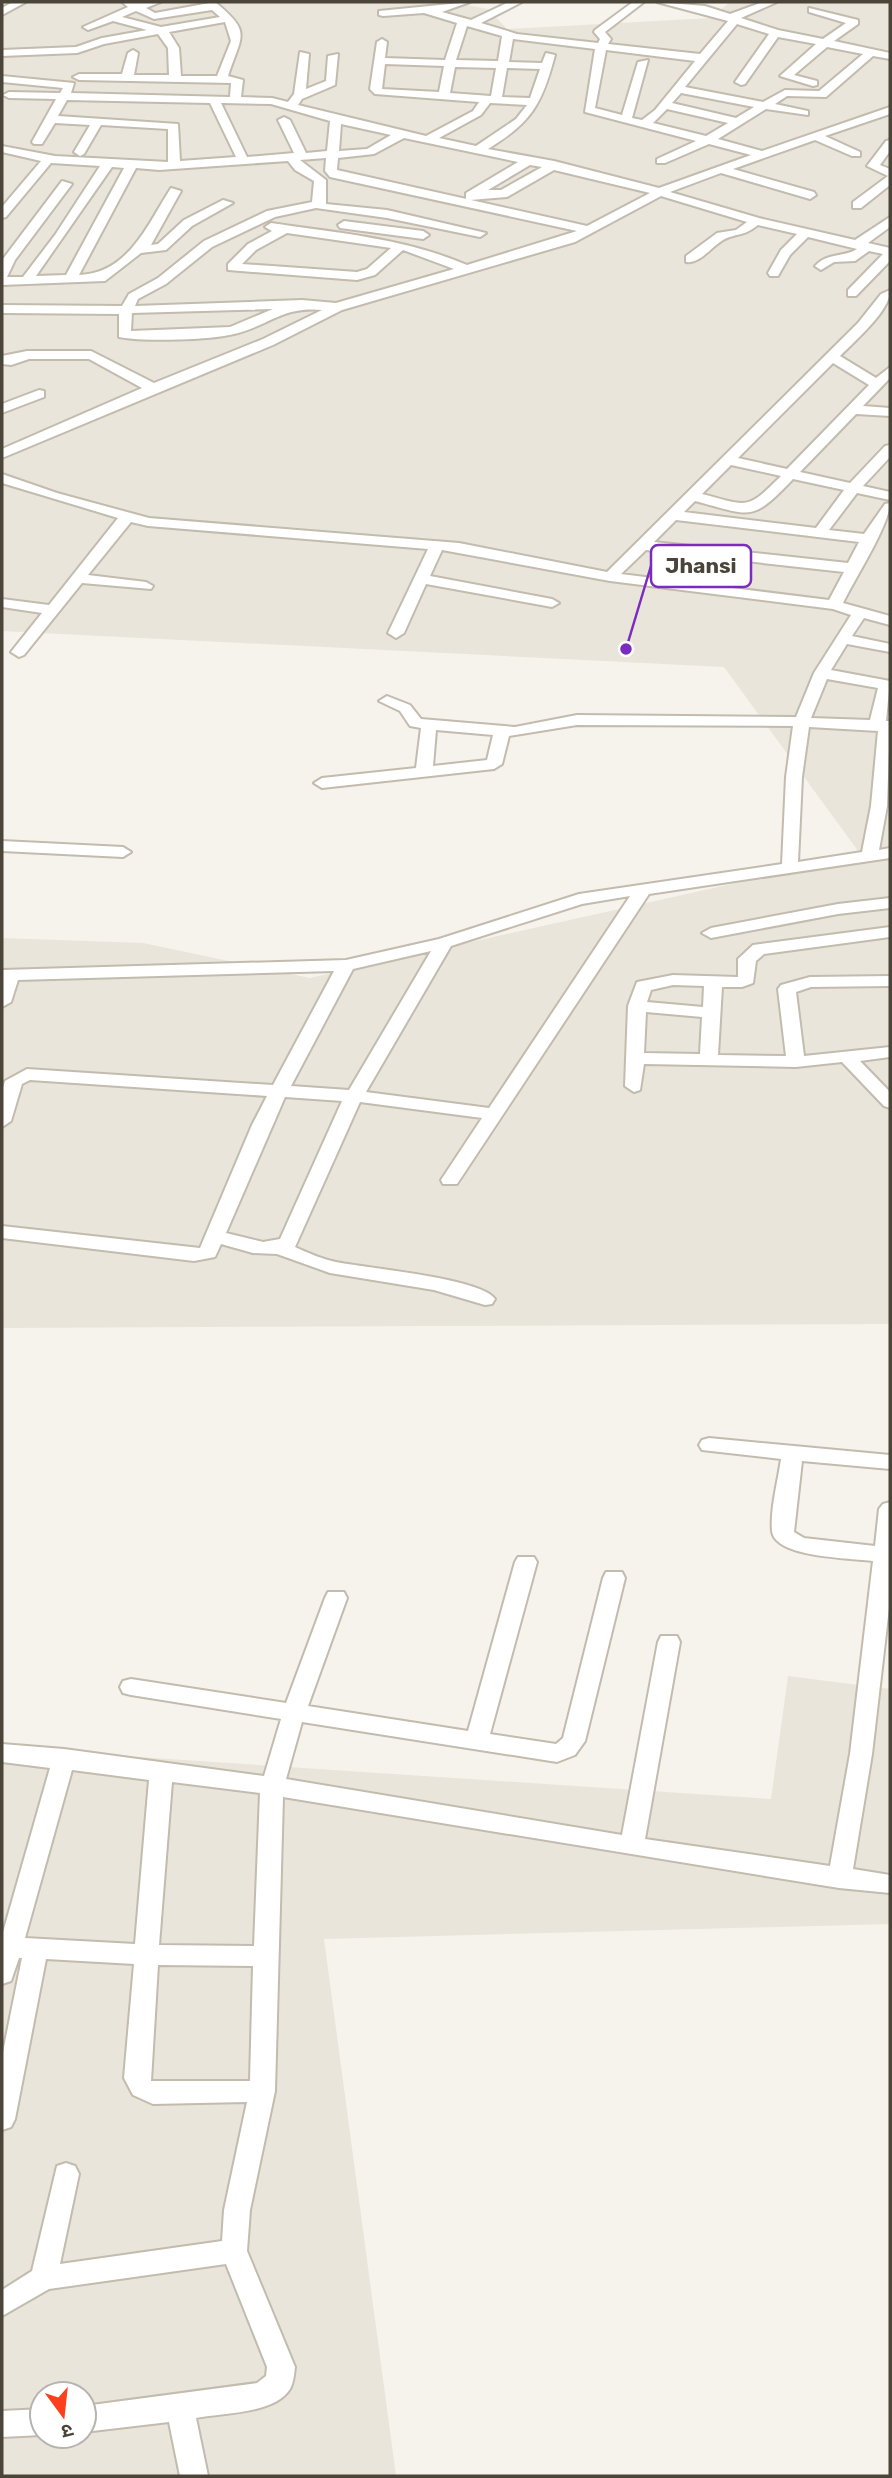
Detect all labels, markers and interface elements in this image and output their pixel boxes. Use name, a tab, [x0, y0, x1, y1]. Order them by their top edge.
callout: Jhansi	[651, 545, 751, 587]
text: Jhansi	[665, 553, 737, 578]
north arrow	[28, 2380, 98, 2450]
text: उ	[58, 2418, 76, 2444]

